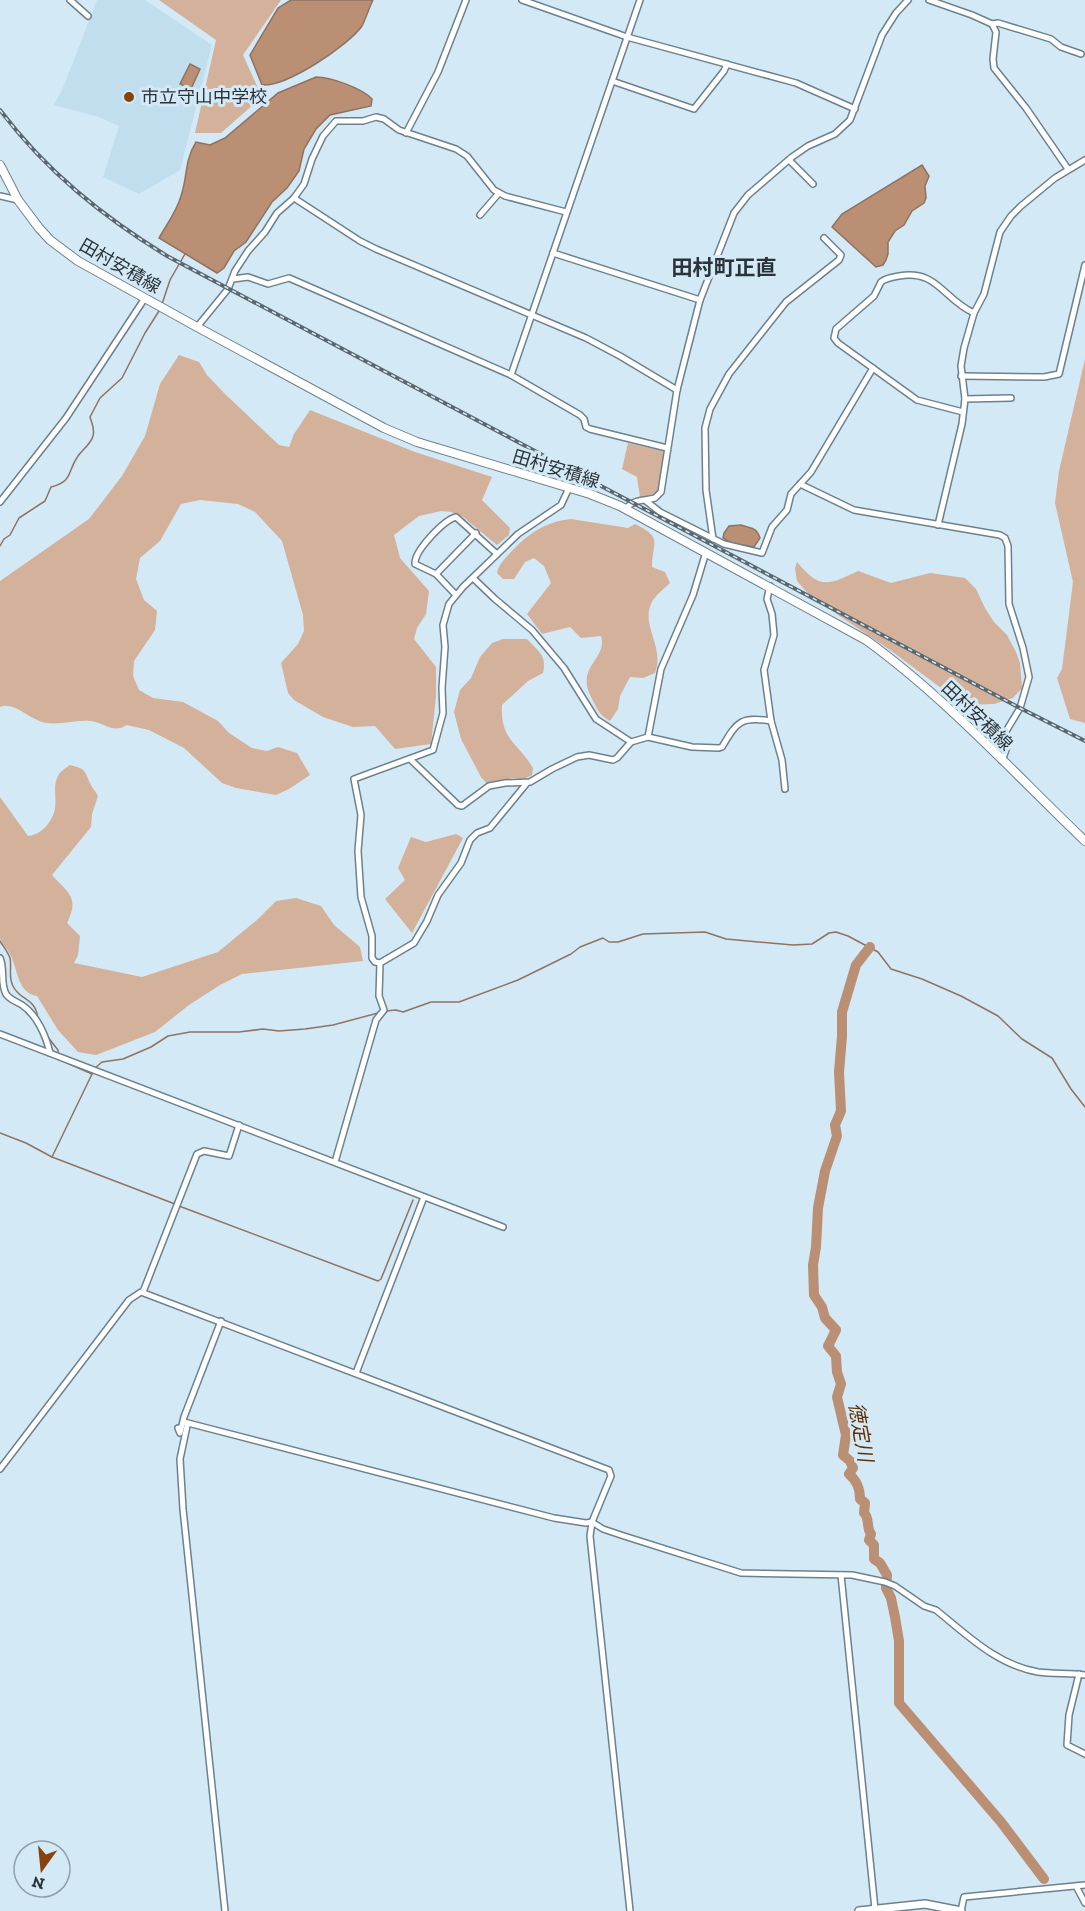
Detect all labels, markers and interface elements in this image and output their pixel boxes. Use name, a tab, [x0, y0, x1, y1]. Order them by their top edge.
place label: 市立守山中学校	[141, 86, 267, 108]
marker: 市立守山中学校	[122, 90, 136, 104]
street label: 田村安積線	[76, 234, 164, 298]
district label: 田村町正直	[672, 255, 777, 280]
street label: 田村安積線	[510, 445, 602, 493]
street label: 田村安積線	[937, 677, 1017, 755]
water label: 徳定川	[844, 1400, 878, 1466]
north arrow	[12, 1839, 72, 1899]
text: N	[30, 1872, 47, 1894]

